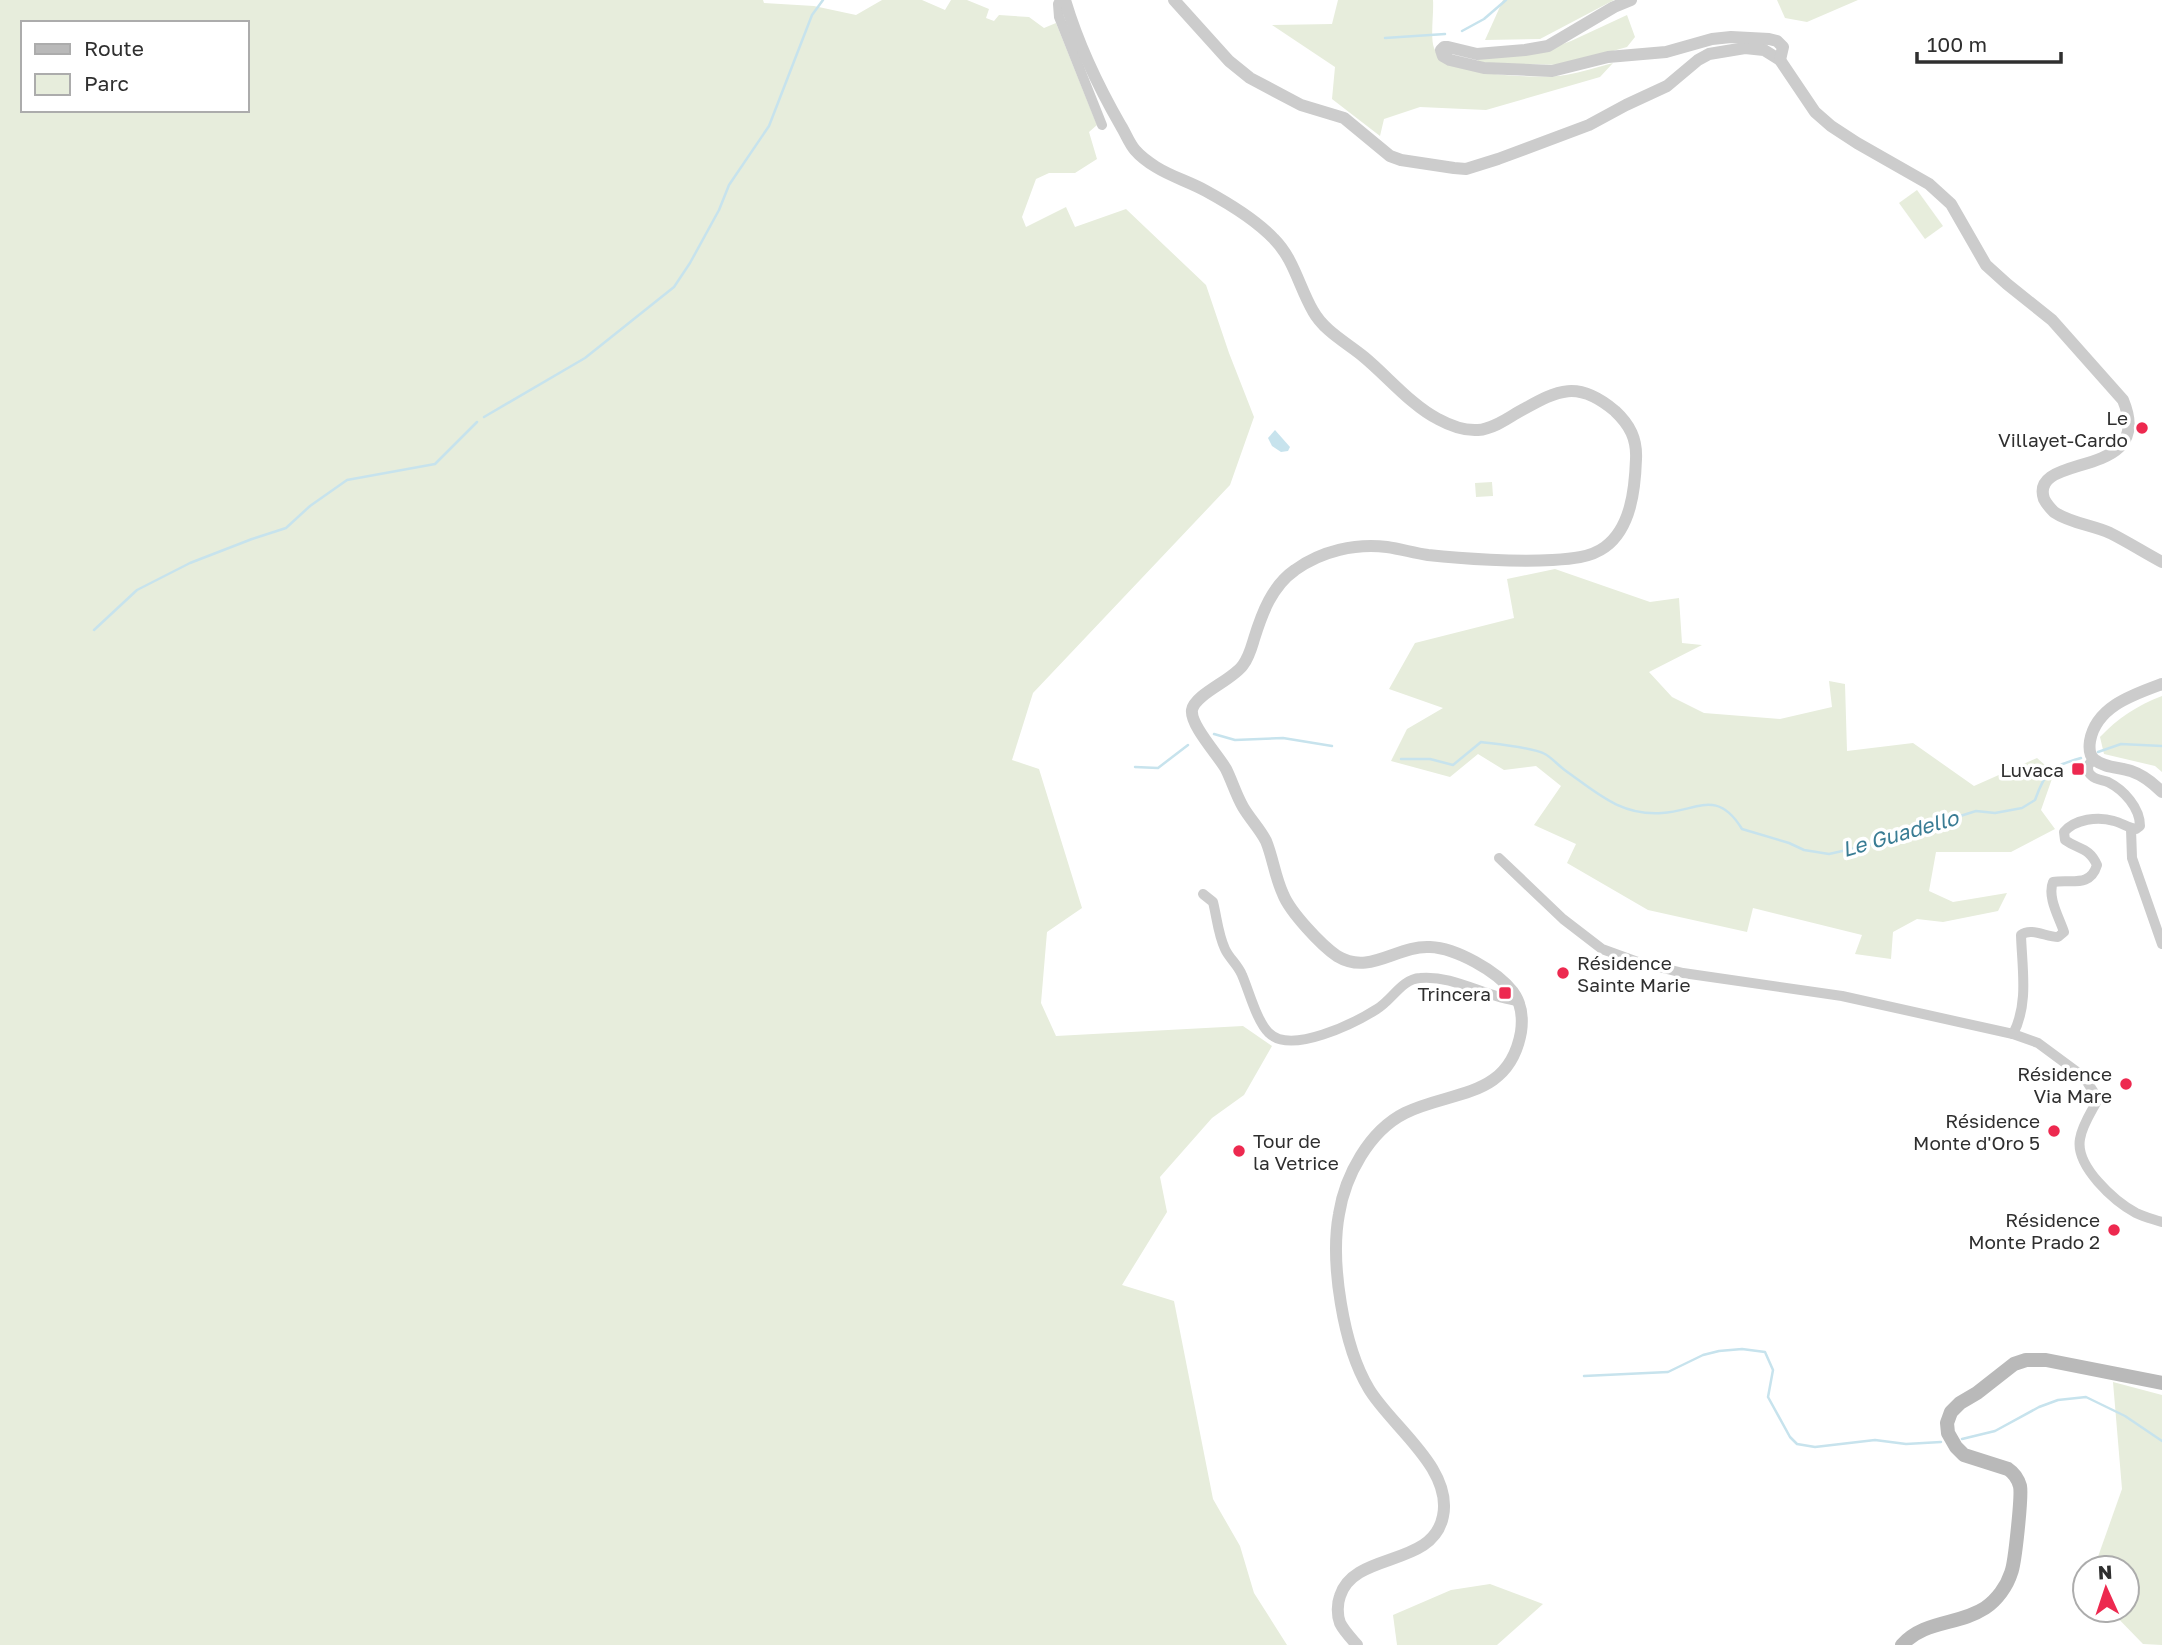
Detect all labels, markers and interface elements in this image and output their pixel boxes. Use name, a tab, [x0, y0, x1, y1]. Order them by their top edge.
legend	[21, 21, 248, 112]
scale bar	[1917, 21, 2060, 65]
text: 100 m	[1927, 31, 1987, 57]
text: Route	[84, 35, 144, 61]
text: Parc	[84, 70, 129, 96]
place label: Le Villayet-Cardo	[1998, 406, 2128, 451]
marker: Le Villayet-Cardo	[2134, 420, 2150, 436]
place label: Luvaca	[2000, 758, 2064, 781]
marker: Luvaca	[2070, 761, 2086, 777]
water label: Le Guadello	[1839, 804, 1962, 862]
place label: Résidence Sainte Marie	[1577, 951, 1690, 996]
marker: Résidence Sainte Marie	[1555, 965, 1571, 981]
place label: Trincera	[1417, 982, 1491, 1005]
marker: Trincera	[1497, 985, 1513, 1001]
place label: Résidence Via Mare	[2017, 1062, 2112, 1107]
marker: Résidence Via Mare	[2118, 1076, 2134, 1092]
place label: Résidence Monte d'Oro 5	[1913, 1109, 2040, 1154]
marker: Résidence Monte d'Oro 5	[2046, 1123, 2062, 1139]
place label: Tour de la Vetrice	[1253, 1129, 1339, 1174]
marker: Tour de la Vetrice	[1231, 1143, 1247, 1159]
place label: Résidence Monte Prado 2	[1968, 1208, 2100, 1253]
marker: Résidence Monte Prado 2	[2106, 1222, 2122, 1238]
north arrow	[2071, 1554, 2141, 1624]
text: N	[2097, 1560, 2113, 1583]

